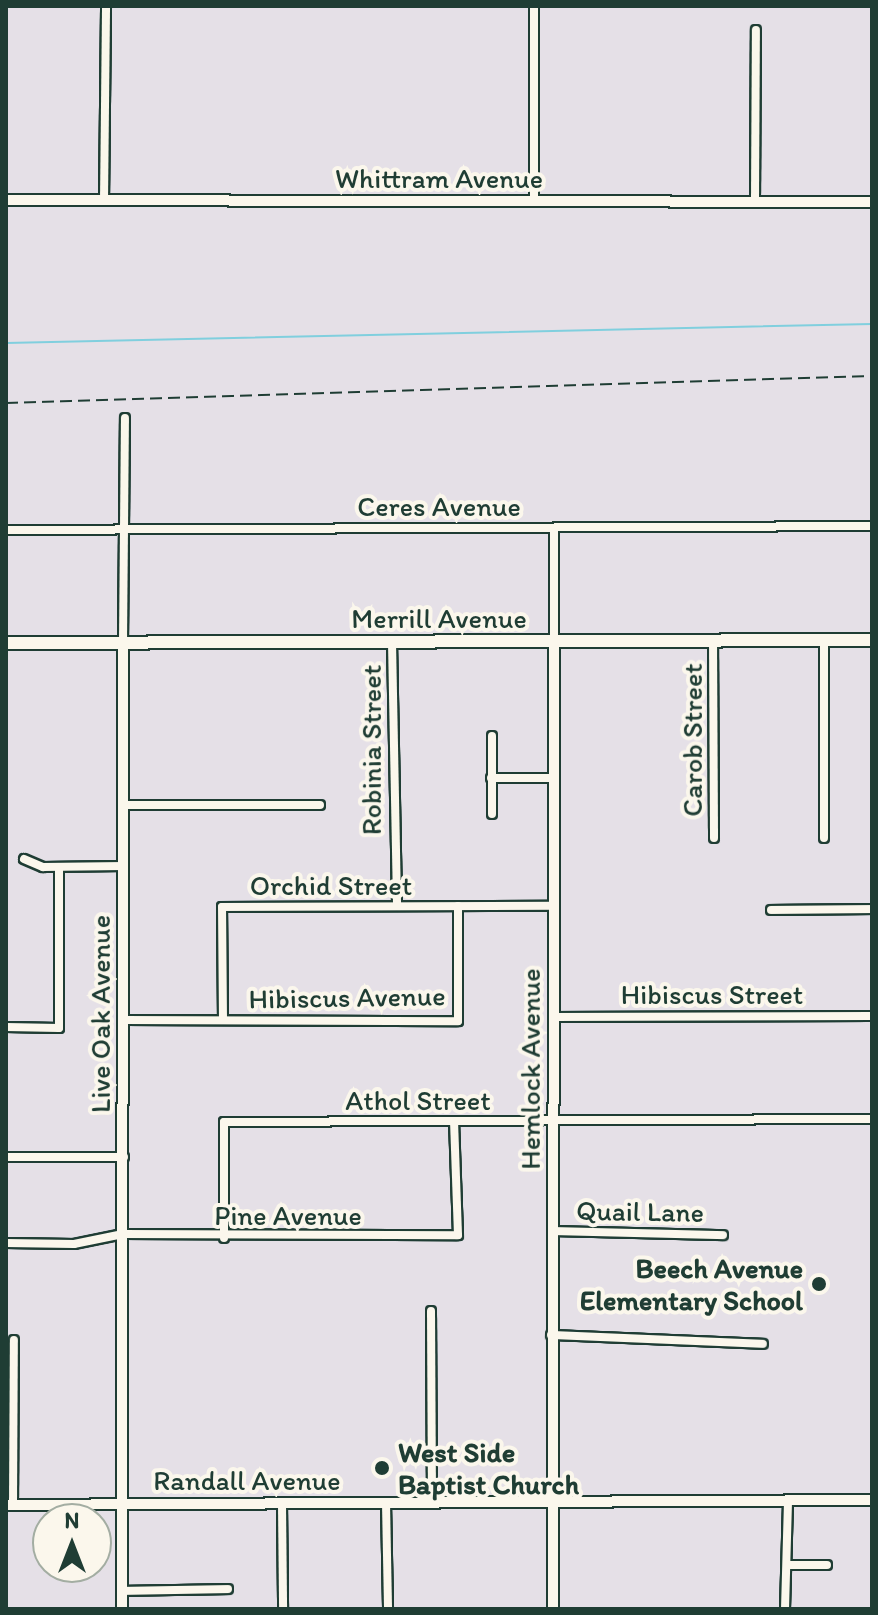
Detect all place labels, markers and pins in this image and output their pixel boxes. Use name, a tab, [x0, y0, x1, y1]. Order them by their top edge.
place label: Beech Avenue Elementary School	[580, 1251, 803, 1317]
marker: Beech Avenue Elementary School	[810, 1275, 828, 1293]
place label: West Side Baptist Church	[398, 1435, 580, 1501]
marker: West Side Baptist Church	[373, 1459, 391, 1477]

